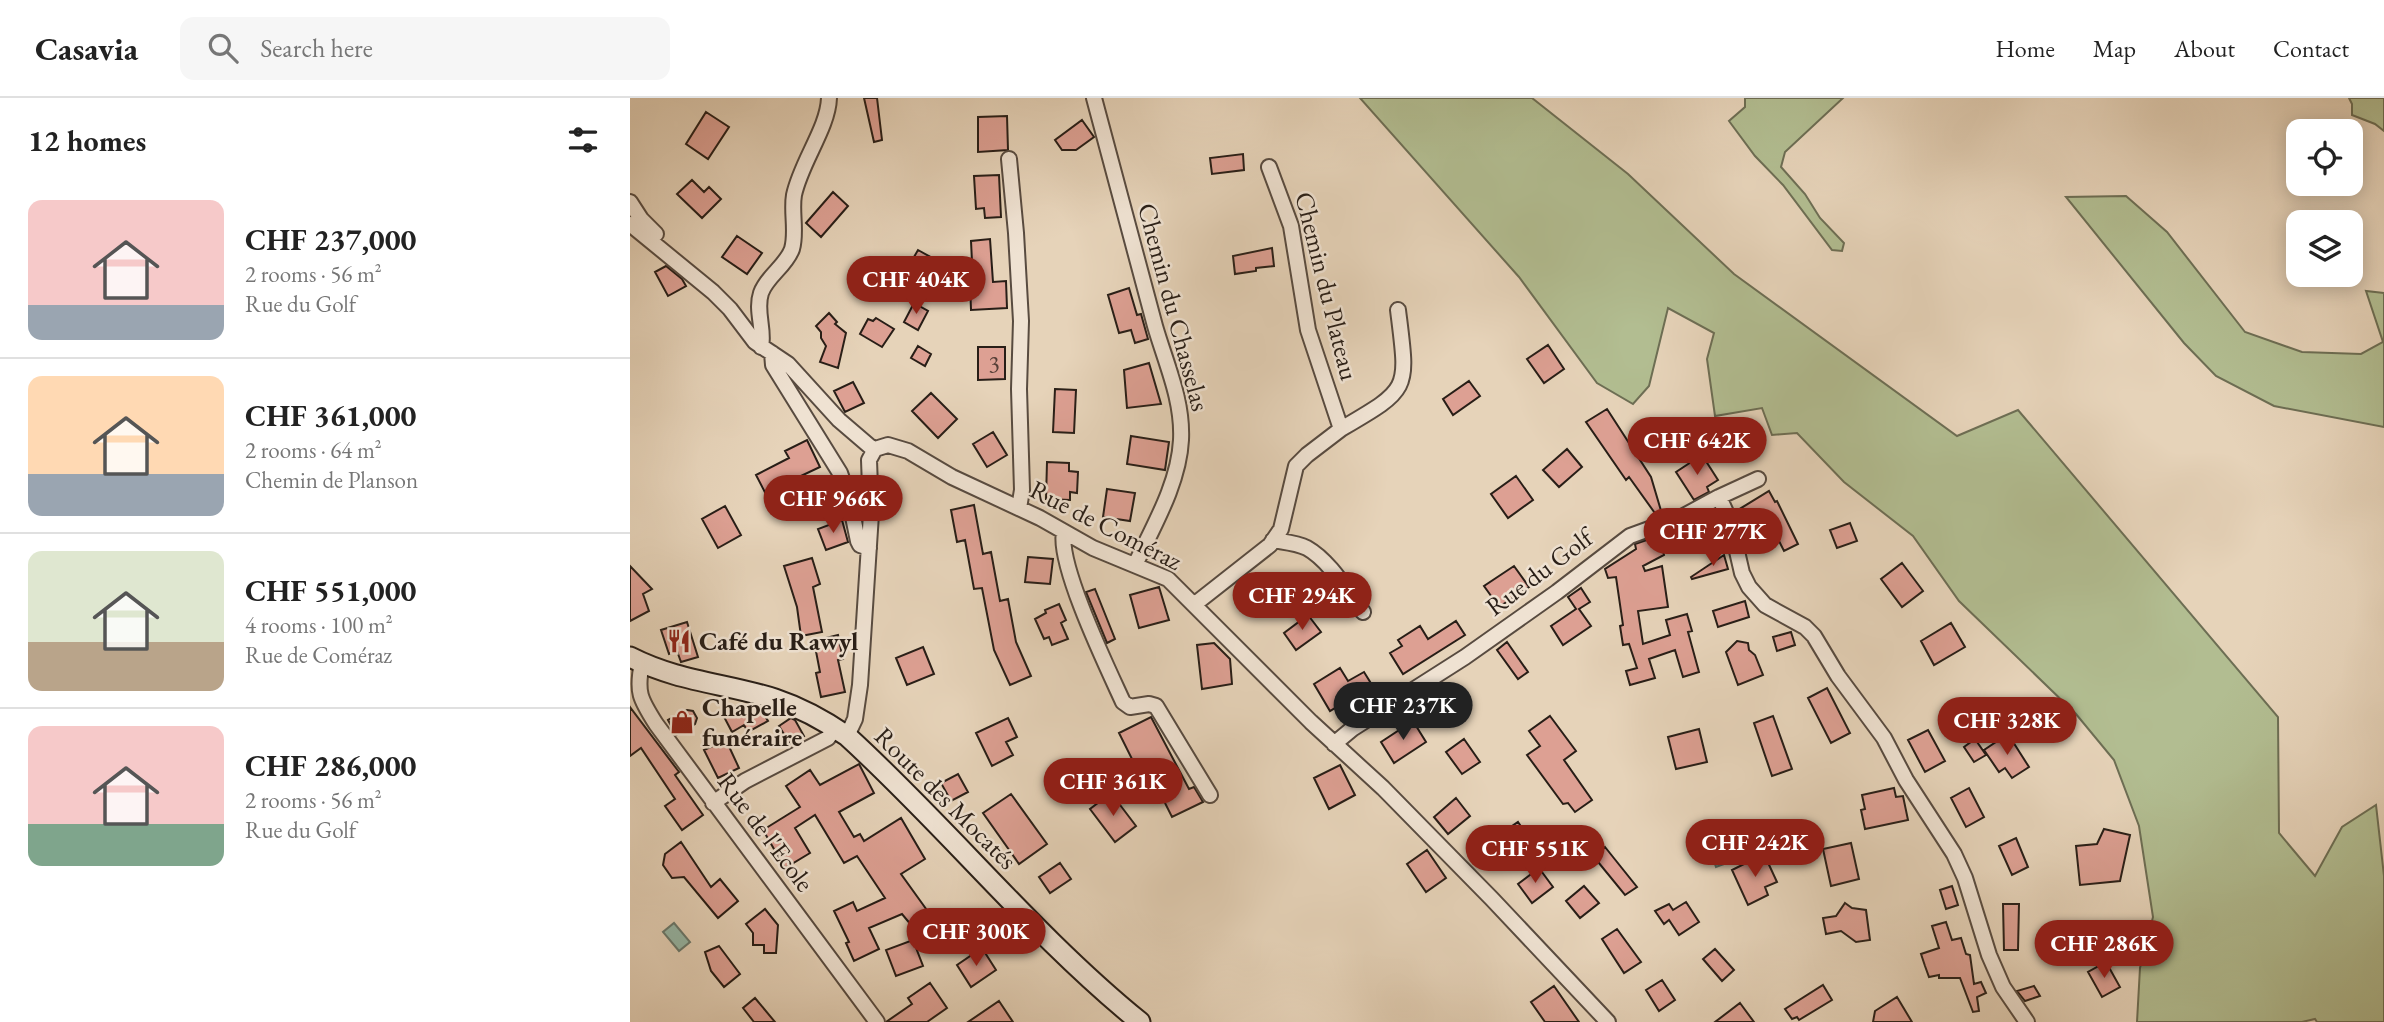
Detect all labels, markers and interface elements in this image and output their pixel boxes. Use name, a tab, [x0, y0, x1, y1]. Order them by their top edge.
search box	[180, 17, 670, 80]
text: Casavia	[35, 27, 138, 70]
icon: search	[204, 29, 242, 67]
text: Search here	[260, 31, 373, 65]
text: Home	[1995, 33, 2055, 64]
text: Map	[2093, 33, 2136, 64]
text: About	[2174, 33, 2235, 64]
text: Contact	[2273, 33, 2349, 64]
map controls	[2286, 119, 2363, 287]
button: locate	[2286, 119, 2363, 196]
text: 12 homes	[28, 121, 146, 160]
icon: filters	[564, 121, 602, 159]
street label: Chemin du Plateau	[1287, 188, 1367, 384]
street label: Chemin du Chasselas	[1130, 199, 1218, 415]
button: layers	[2286, 210, 2363, 287]
text: CHF 237,000	[245, 220, 416, 259]
icon: home	[84, 228, 168, 312]
pin: CHF 404K	[844, 256, 988, 316]
text: 2 rooms · 56 m²	[245, 259, 382, 289]
text: CHF 404K	[863, 264, 969, 294]
text: Rue du Golf	[245, 289, 356, 319]
house number: 3	[988, 349, 1000, 379]
text: CHF 361,000	[245, 396, 416, 435]
icon: home	[84, 404, 168, 488]
pin: CHF 642K	[1625, 418, 1769, 477]
text: CHF 642K	[1644, 425, 1750, 455]
text: 2 rooms · 64 m²	[245, 435, 382, 465]
text: Chemin de Planson	[245, 465, 418, 495]
street label: Rue de Coméraz	[1024, 472, 1188, 578]
pin: CHF 966K	[761, 476, 905, 535]
text: CHF 966K	[780, 483, 886, 513]
pin: CHF 277K	[1641, 508, 1785, 568]
text: CHF 277K	[1660, 516, 1766, 546]
street label: Rue du Golf	[1479, 519, 1602, 623]
text: CHF 551,000	[245, 571, 416, 610]
pin: CHF 294K	[1230, 573, 1374, 632]
icon: home	[84, 579, 168, 663]
text: CHF 294K	[1249, 580, 1355, 610]
text: 4 rooms · 100 m²	[245, 610, 393, 640]
place label: Café du Rawyl	[699, 624, 858, 658]
restaurant icon: Café du Rawyl	[665, 627, 693, 655]
text: Rue de Coméraz	[245, 640, 392, 670]
pin: CHF 237K	[1331, 682, 1475, 742]
place label: Chapelle funéraire	[702, 690, 803, 754]
text: CHF 237K	[1350, 690, 1456, 720]
pin: CHF 328K	[1935, 698, 2079, 757]
text: CHF 328K	[1954, 705, 2060, 735]
shop icon: Chapelle funéraire	[668, 708, 696, 736]
street label: Route des Mocatés	[867, 719, 1025, 877]
text: CHF 286,000	[245, 746, 416, 785]
icon: home	[84, 754, 168, 838]
pin: CHF 361K	[1041, 758, 1185, 818]
street label: Rue de l'Ecole	[710, 766, 822, 898]
text: CHF 361K	[1060, 766, 1166, 796]
text: 2 rooms · 56 m²	[245, 785, 382, 815]
text: Rue du Golf	[245, 815, 356, 845]
pin: CHF 242K	[1683, 820, 1827, 879]
pin: CHF 551K	[1463, 826, 1607, 885]
text: CHF 242K	[1702, 827, 1808, 857]
text: CHF 551K	[1482, 833, 1588, 863]
pin: CHF 300K	[904, 908, 1048, 968]
text: CHF 300K	[923, 916, 1029, 946]
pin: CHF 286K	[2032, 920, 2176, 980]
text: CHF 286K	[2051, 928, 2157, 958]

